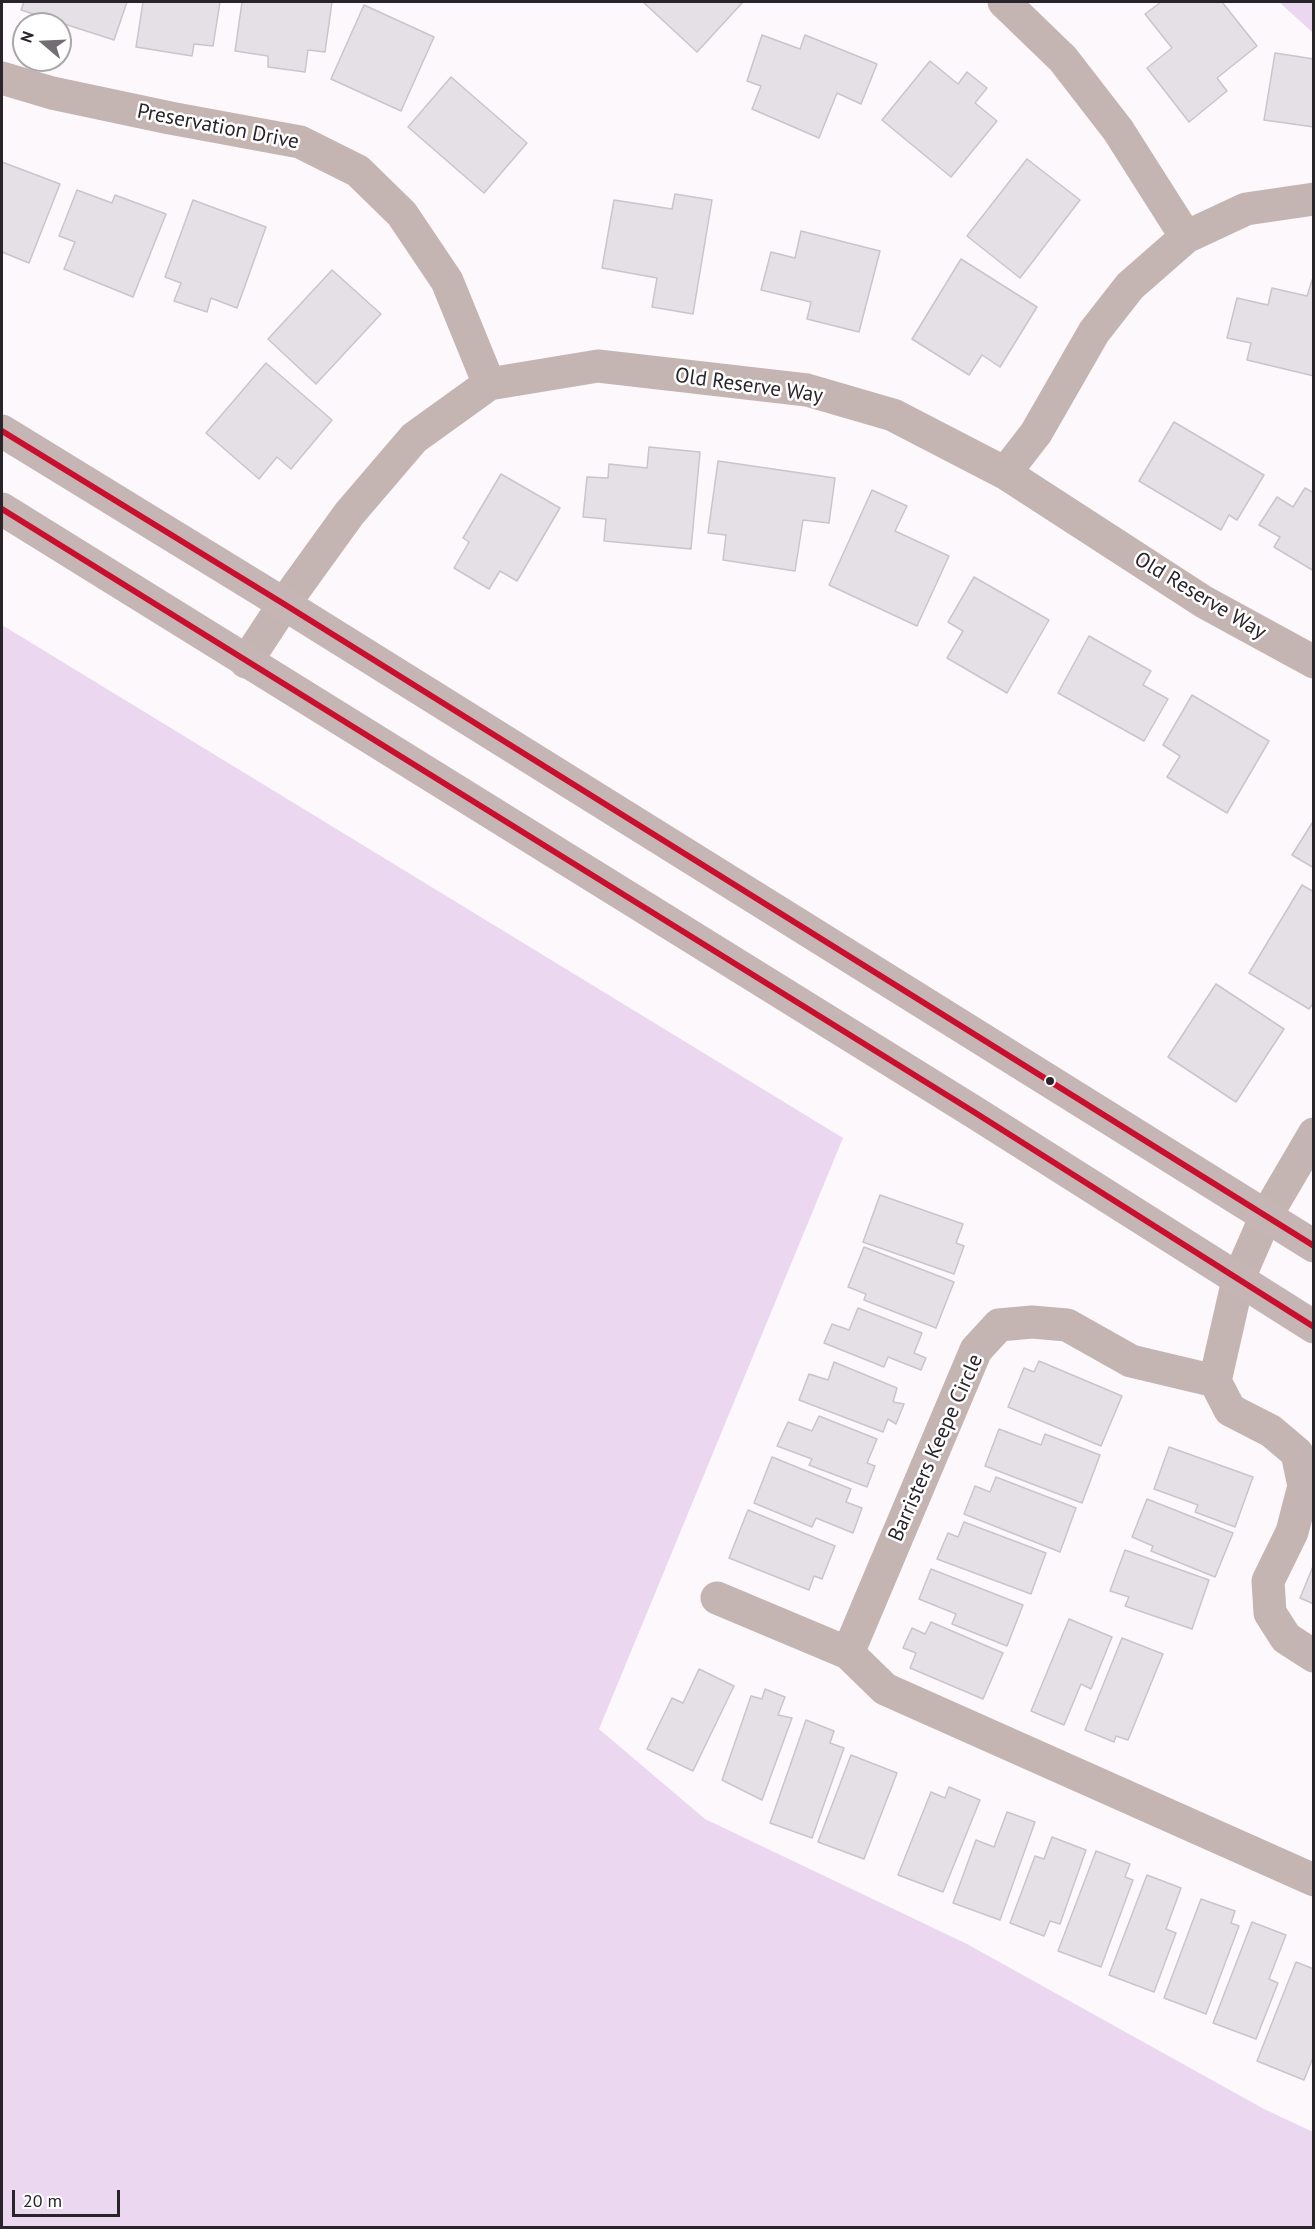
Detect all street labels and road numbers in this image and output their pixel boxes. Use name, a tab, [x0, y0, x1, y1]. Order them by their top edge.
street label: Preservation Drive	[135, 99, 301, 155]
street label: Old Reserve Way	[673, 363, 825, 409]
street label: Old Reserve Way	[1130, 547, 1270, 645]
street label: Barristers Keepe Circle	[883, 1351, 989, 1545]

